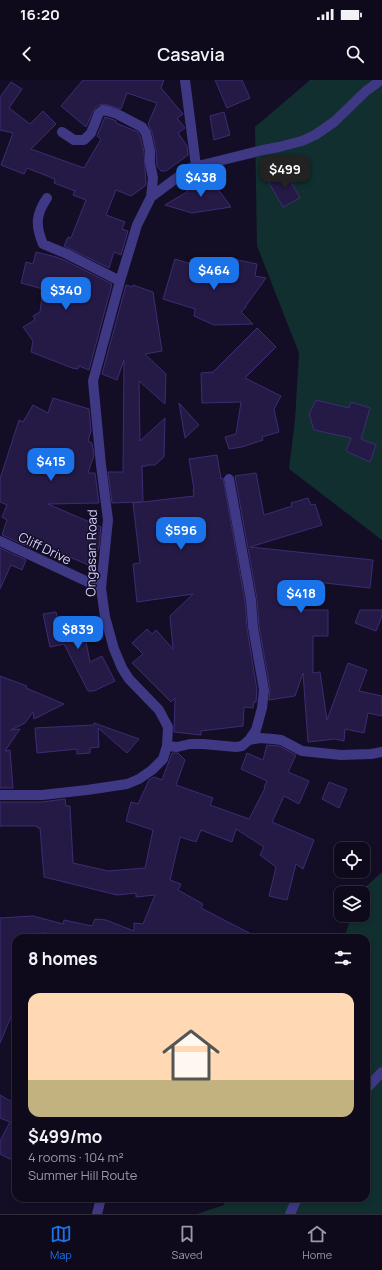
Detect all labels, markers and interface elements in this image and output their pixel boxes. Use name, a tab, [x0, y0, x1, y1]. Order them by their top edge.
text: 16:20	[20, 4, 60, 25]
text: Casavia	[157, 42, 225, 66]
icon: back	[16, 43, 38, 65]
icon: search	[344, 43, 366, 65]
pin: $499	[261, 156, 309, 190]
text: $499	[269, 160, 301, 178]
pin: $438	[177, 164, 225, 198]
text: $438	[185, 168, 217, 186]
pin: $464	[190, 257, 238, 291]
text: $464	[198, 261, 230, 279]
pin: $340	[42, 277, 90, 311]
text: $340	[50, 281, 82, 299]
pin: $415	[27, 448, 75, 482]
text: $415	[36, 452, 66, 470]
street label: Ongasan Road	[81, 509, 101, 597]
pin: $596	[157, 517, 205, 551]
text: $596	[165, 521, 197, 539]
street label: Cliff Drive	[15, 527, 75, 569]
pin: $418	[277, 580, 325, 614]
text: $418	[286, 584, 316, 602]
pin: $839	[54, 616, 102, 650]
text: $839	[62, 620, 94, 638]
map controls	[334, 842, 370, 922]
button: locate	[334, 842, 370, 878]
button: layers	[334, 886, 370, 922]
text: 8 homes	[28, 947, 98, 970]
icon: filters	[332, 947, 354, 969]
icon: home	[155, 1019, 227, 1091]
text: $499/mo	[28, 1125, 102, 1148]
text: 4 rooms · 104 m²	[28, 1148, 124, 1166]
text: Summer Hill Route	[28, 1166, 137, 1184]
tab: Map	[50, 1223, 72, 1262]
tab: Saved	[172, 1223, 203, 1262]
tab: Home	[302, 1223, 332, 1262]

